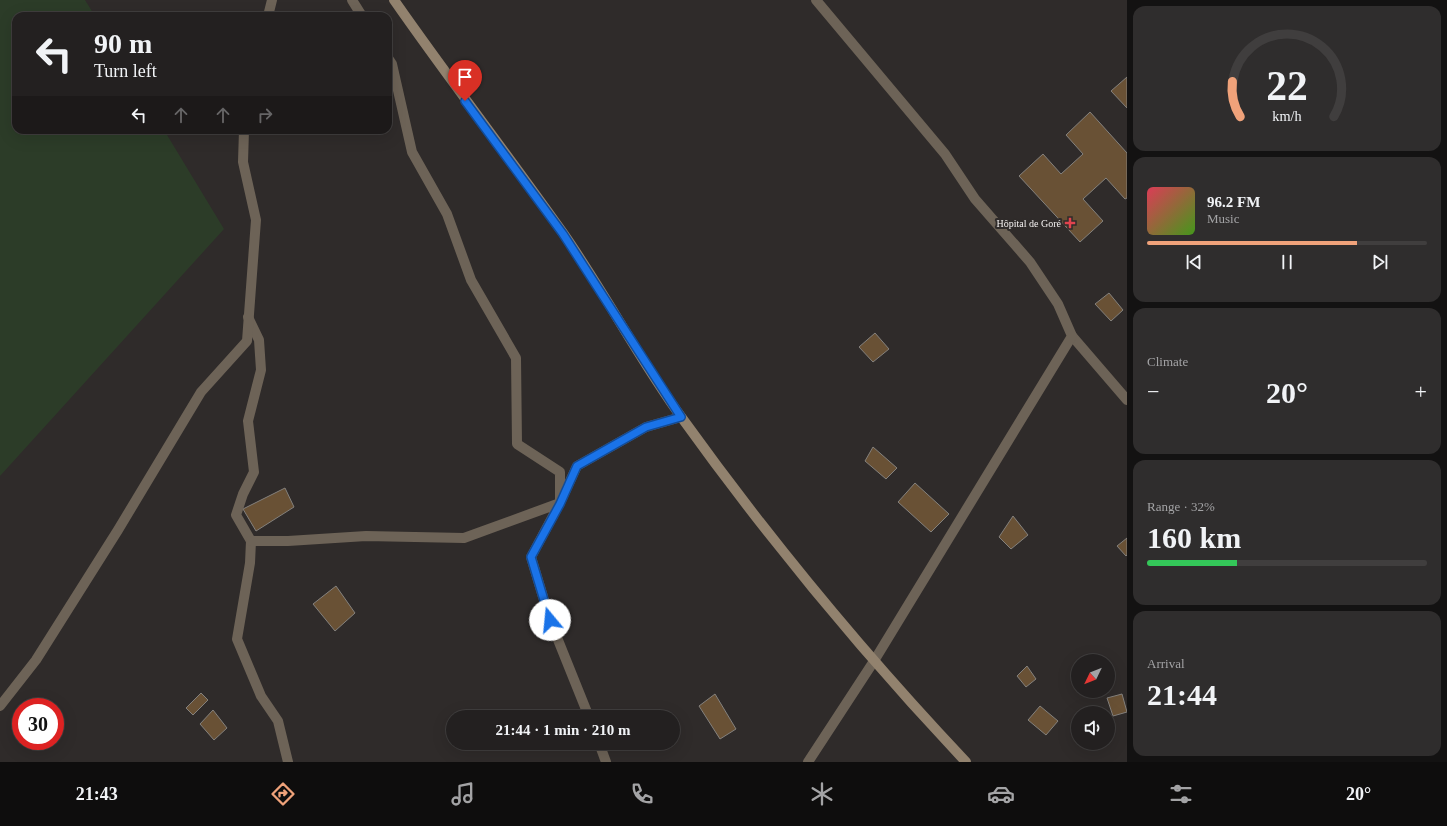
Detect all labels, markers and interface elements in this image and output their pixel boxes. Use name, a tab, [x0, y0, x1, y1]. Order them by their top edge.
icon: left	[28, 28, 80, 80]
text: 90 m	[94, 28, 152, 59]
pin	[448, 60, 482, 101]
text: Turn left	[94, 61, 157, 81]
text: 22	[1266, 62, 1308, 108]
icon: arrive	[454, 66, 476, 88]
icon: left	[128, 104, 150, 126]
icon: ahead	[170, 104, 192, 126]
icon: ahead	[212, 104, 234, 126]
icon: right	[254, 104, 276, 126]
text: km/h	[1272, 107, 1302, 123]
text: 96.2 FM	[1207, 194, 1260, 210]
text: Music	[1207, 211, 1240, 226]
marker: Hôpital de Goré	[1064, 217, 1076, 229]
place label: Hôpital de Goré	[997, 218, 1062, 229]
icon: previous	[1183, 251, 1205, 273]
icon: pause	[1276, 251, 1298, 273]
icon: next	[1369, 251, 1391, 273]
text: Climate	[1147, 354, 1188, 369]
text: 20°	[1266, 376, 1308, 409]
text: −	[1147, 379, 1159, 404]
text: +	[1415, 379, 1427, 404]
text: Range · 32%	[1147, 499, 1215, 514]
text: 160 km	[1147, 521, 1241, 554]
position arrow	[529, 599, 571, 641]
north arrow	[1071, 654, 1115, 698]
map controls	[1071, 654, 1115, 750]
text: Arrival	[1147, 656, 1185, 671]
text: 21:44	[1147, 678, 1217, 711]
speed limit sign: 30	[12, 698, 64, 750]
button: sound	[1071, 706, 1115, 750]
text: 21:44 · 1 min · 210 m	[496, 722, 631, 738]
icon: directions	[269, 780, 297, 808]
icon: music	[449, 780, 477, 808]
icon: phone	[628, 780, 656, 808]
icon: climate	[808, 780, 836, 808]
icon: car	[987, 780, 1015, 808]
icon: filters	[1167, 780, 1195, 808]
text: 21:43	[76, 784, 118, 804]
text: 20°	[1346, 784, 1371, 804]

